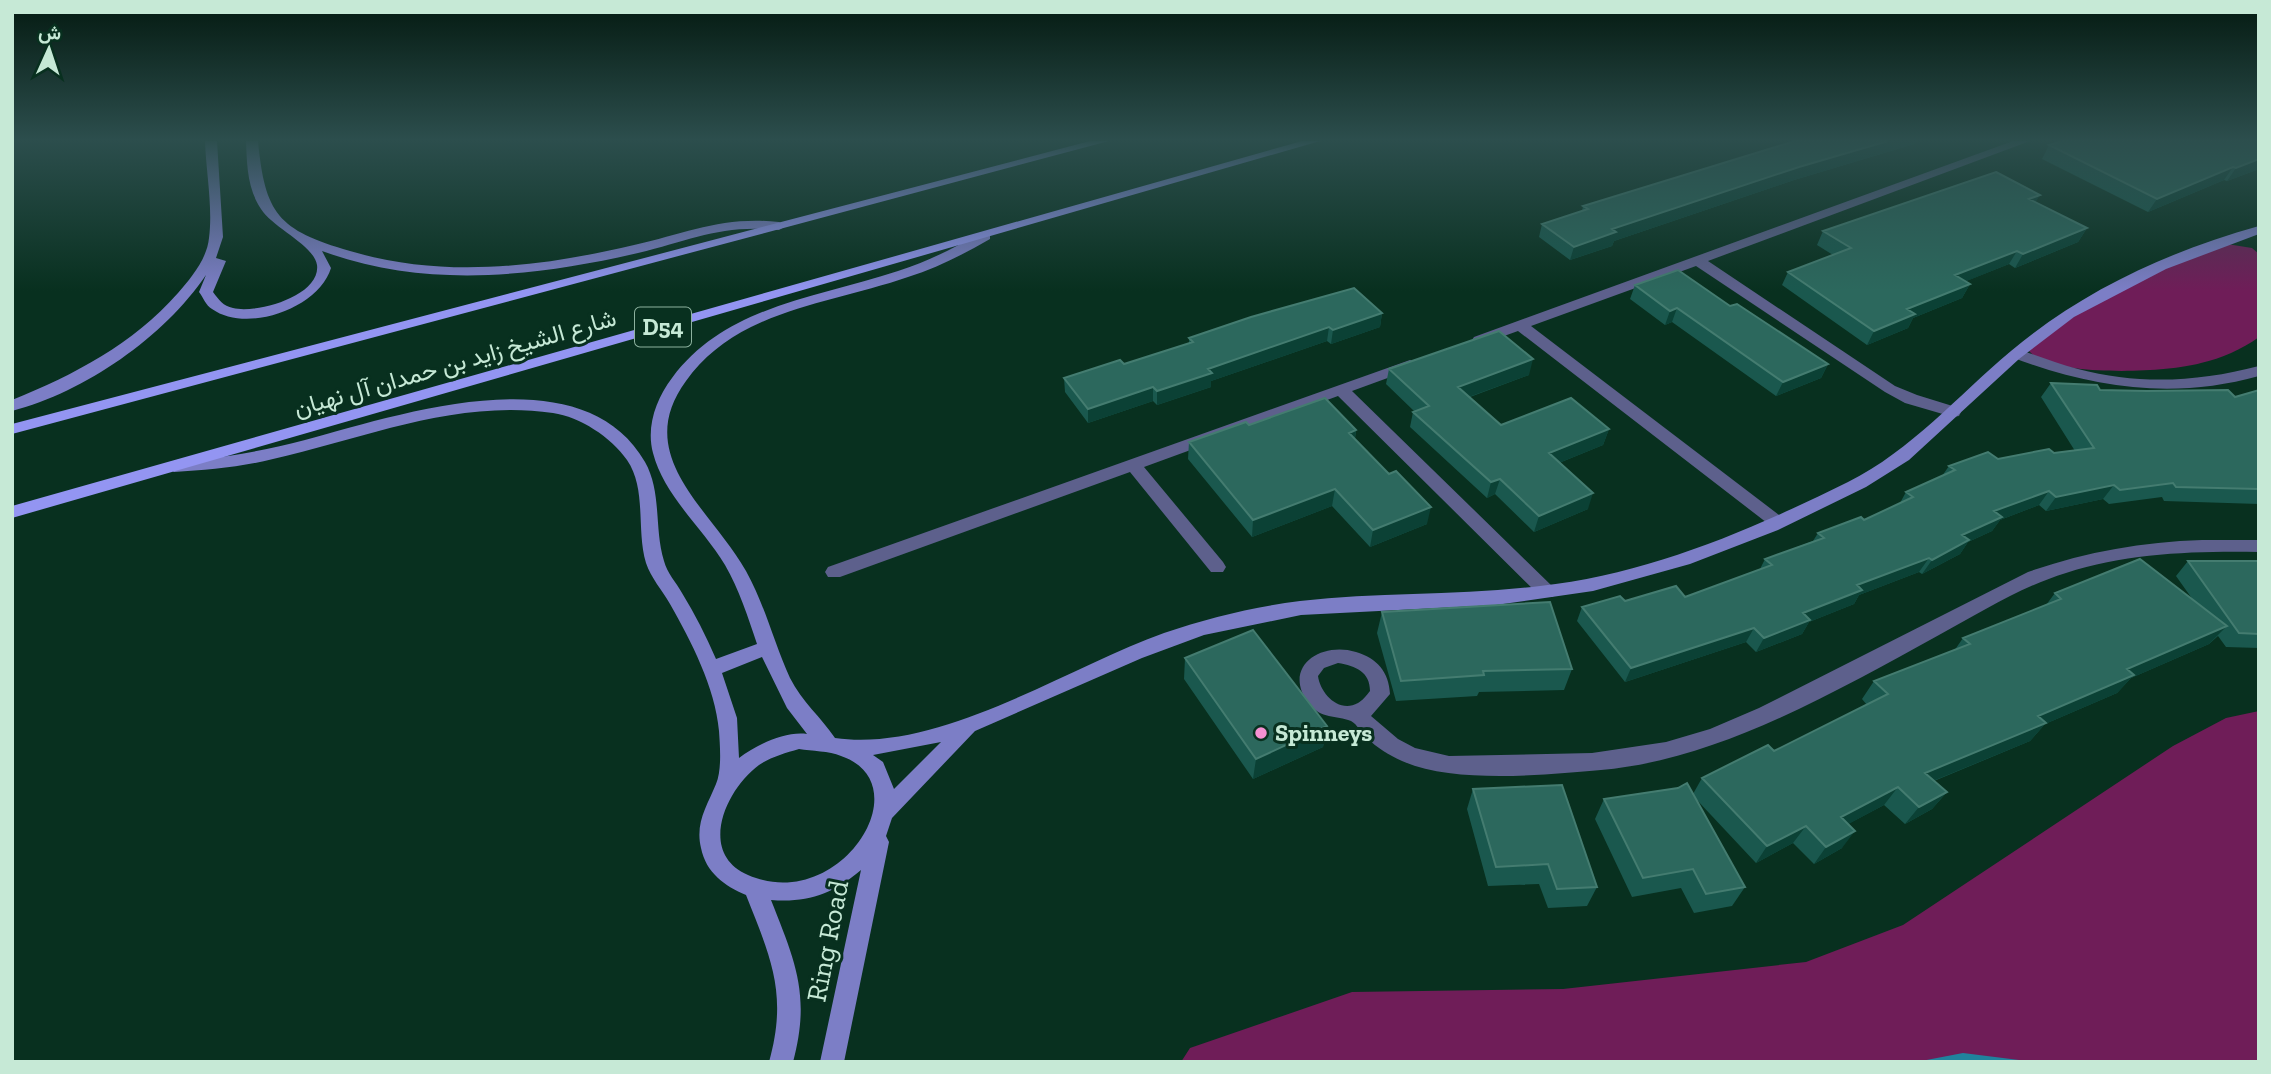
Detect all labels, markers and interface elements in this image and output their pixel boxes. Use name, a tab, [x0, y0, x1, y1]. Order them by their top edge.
north arrow	[14, 14, 84, 84]
text: ش	[38, 20, 62, 45]
street label: شارع الشيخ زايد بن حمدان آل نهيان	[290, 303, 620, 425]
road number: D54	[635, 308, 691, 346]
place label: Spinneys	[1275, 718, 1372, 747]
marker: Spinneys	[1253, 725, 1269, 741]
street label: Ring Road	[800, 878, 855, 1005]

